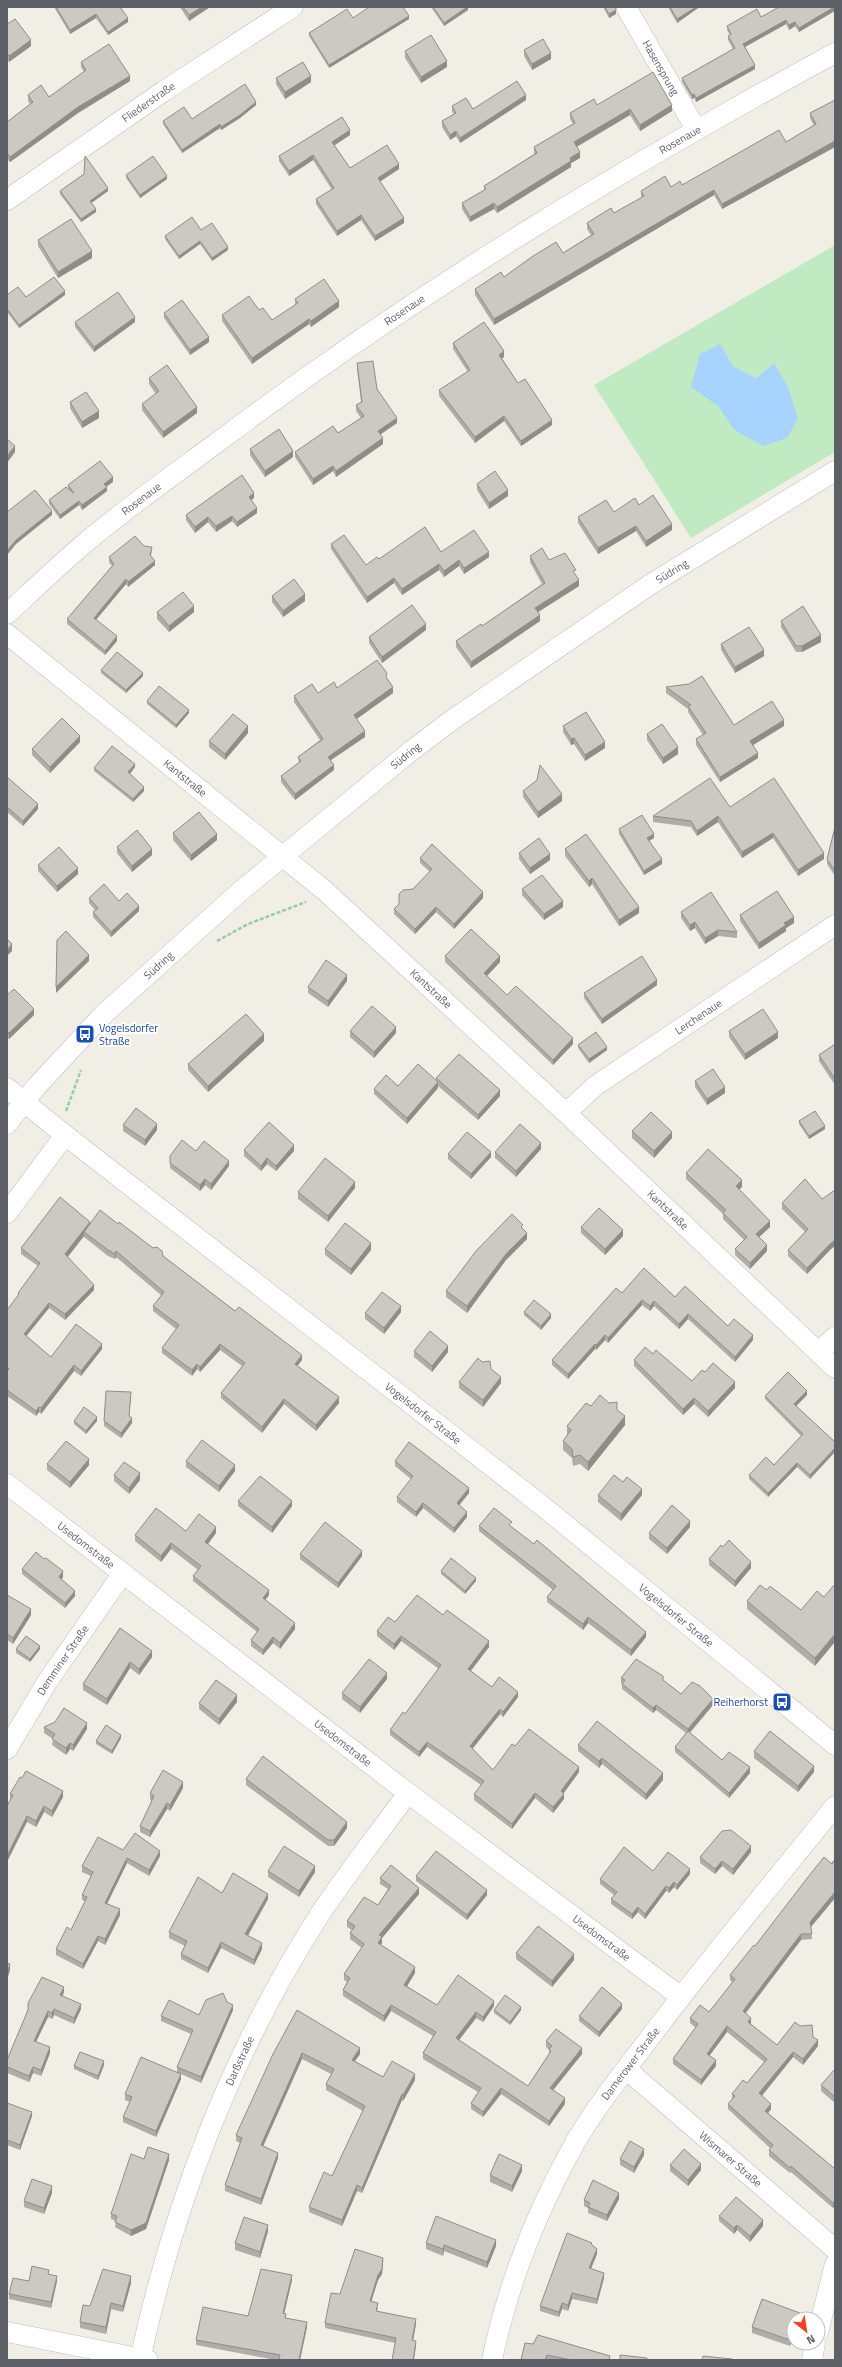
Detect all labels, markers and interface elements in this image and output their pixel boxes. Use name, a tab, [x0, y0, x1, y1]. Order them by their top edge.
street label: Hasensprung	[639, 37, 683, 99]
street label: Fliederstraße	[118, 78, 179, 126]
street label: Rosenaue	[656, 121, 704, 158]
street label: Rosenaue	[381, 290, 428, 329]
street label: Rosenaue	[118, 478, 165, 519]
street label: Südring	[653, 555, 691, 587]
street label: Südring	[387, 738, 425, 773]
street label: Kantstraße	[160, 755, 211, 801]
street label: Südring	[140, 947, 177, 983]
street label: Kantstraße	[407, 965, 456, 1012]
street label: Lerchenaue	[672, 995, 725, 1038]
place label: Vogelsdorfer Straße	[99, 1020, 158, 1049]
bus stop icon: Vogelsdorfer Straße	[74, 1023, 96, 1045]
street label: Kantstraße	[644, 1186, 693, 1234]
street label: Vogelsdorfer Straße	[382, 1378, 465, 1448]
street label: Usedomstraße	[54, 1518, 119, 1573]
street label: Vogelsdorfer Straße	[635, 1580, 717, 1651]
street label: Demminer Straße	[33, 1621, 93, 1698]
bus stop icon: Reiherhorst	[771, 1691, 793, 1713]
place label: Reiherhorst	[714, 1694, 768, 1710]
street label: Usedomstraße	[311, 1715, 375, 1770]
street label: Usedomstraße	[569, 1911, 634, 1965]
street label: Damerower Straße	[597, 2023, 663, 2103]
street label: Darßstraße	[221, 2033, 258, 2088]
street label: Wismarer Straße	[696, 2127, 766, 2191]
north arrow	[786, 2311, 826, 2351]
text: N	[804, 2331, 818, 2348]

